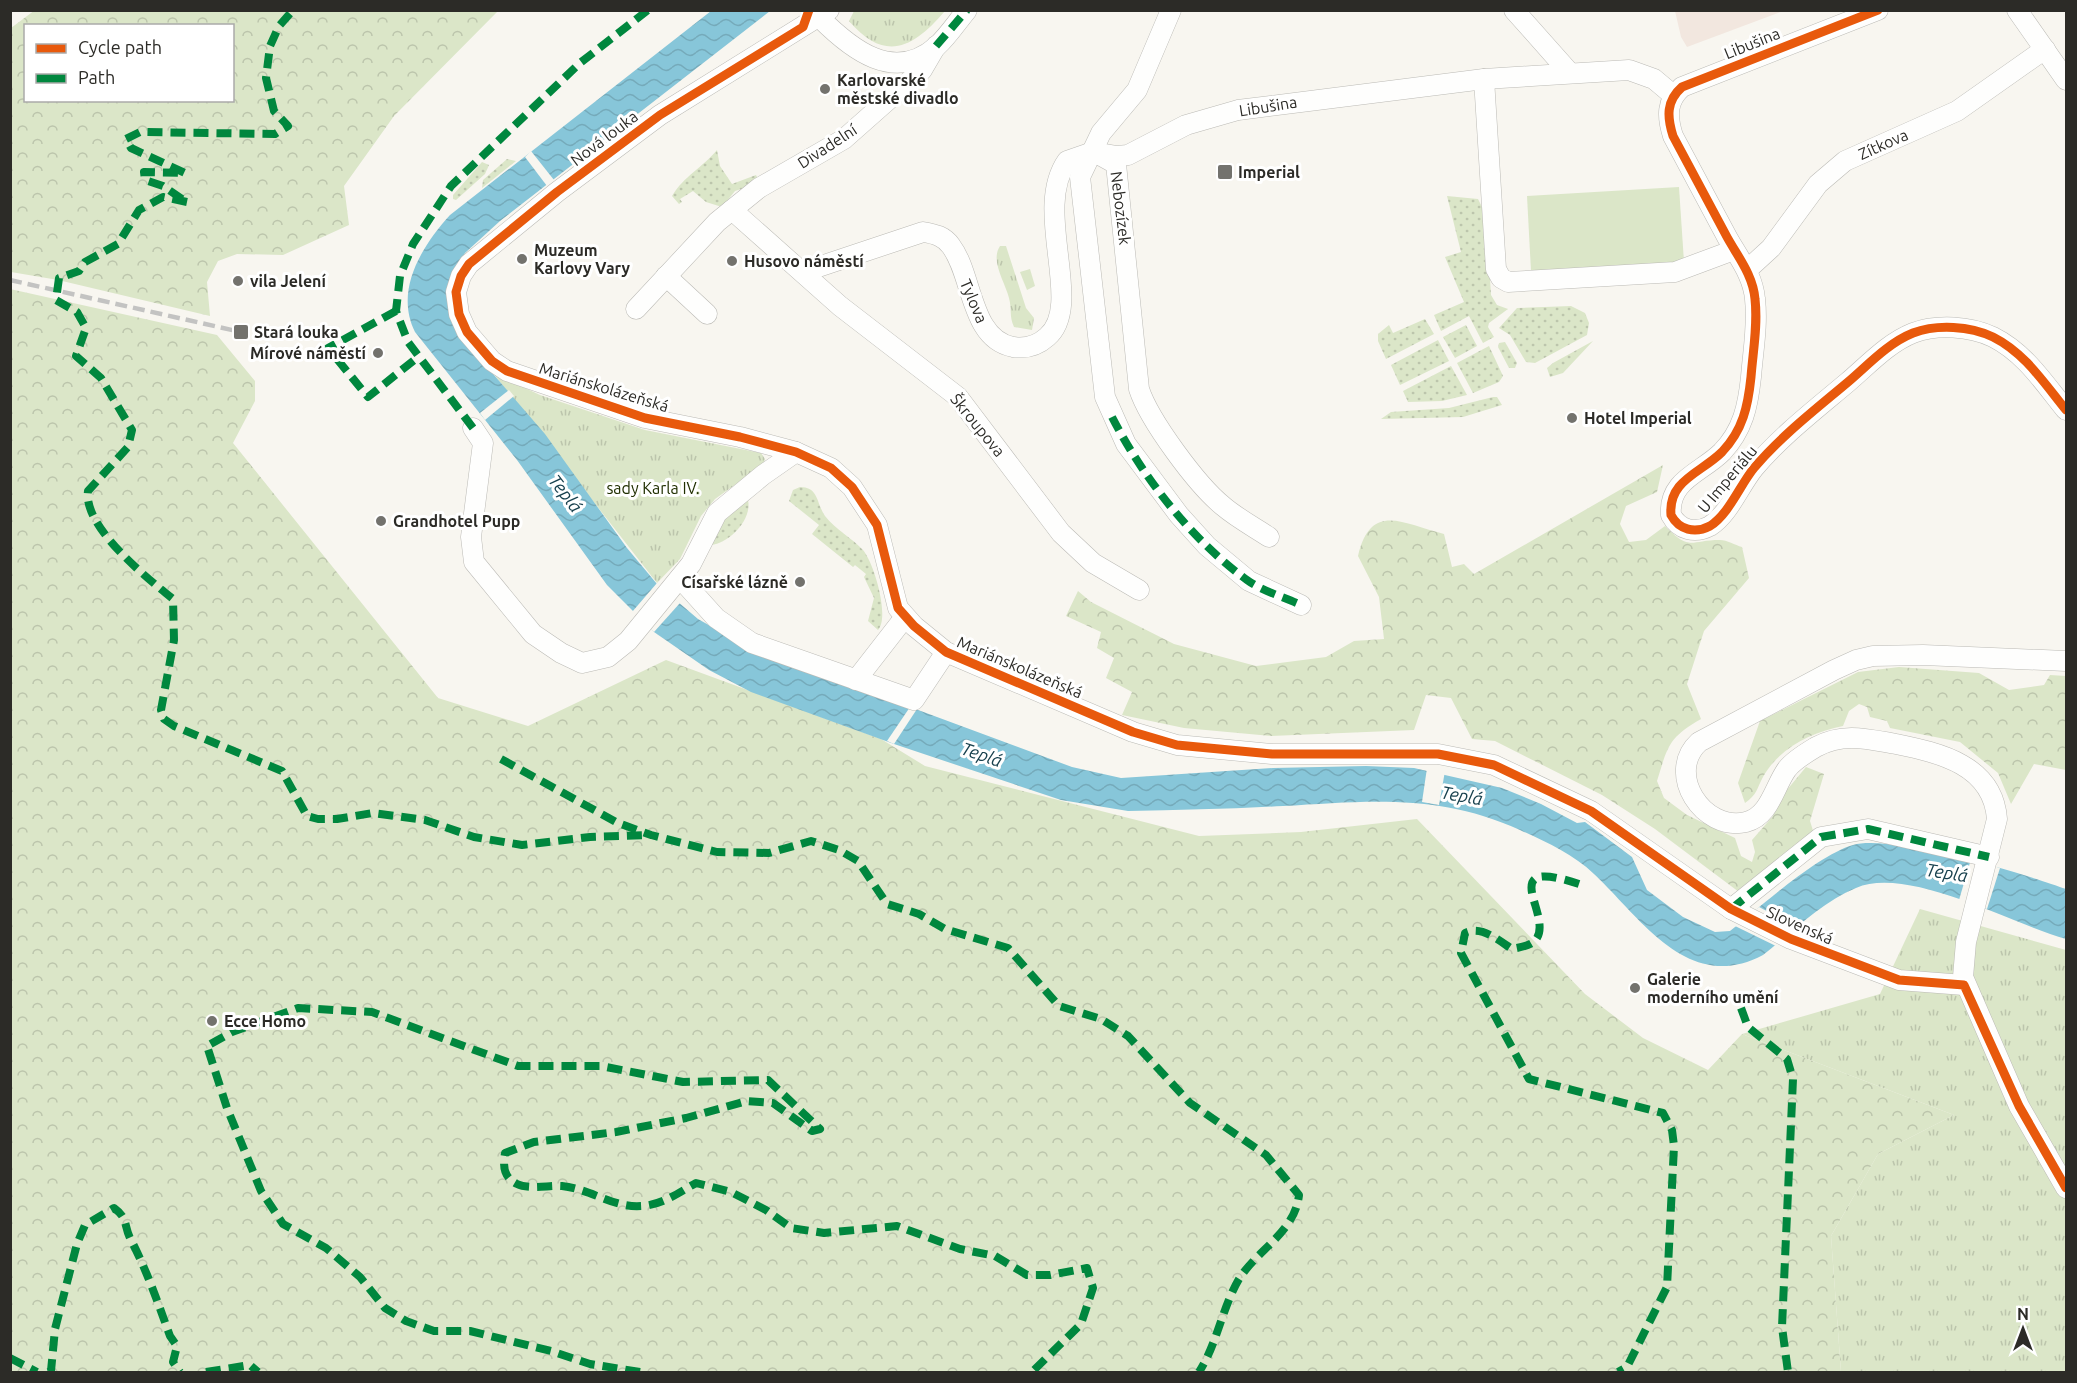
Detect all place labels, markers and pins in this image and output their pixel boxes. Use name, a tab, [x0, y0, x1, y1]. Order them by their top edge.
place label: Karlovarské městské divadlo	[837, 71, 959, 107]
marker: Karlovarské městské divadlo	[818, 82, 832, 96]
marker: Imperial	[1216, 163, 1234, 181]
place label: Imperial	[1238, 163, 1300, 181]
place label: Muzeum Karlovy Vary	[534, 241, 631, 277]
marker: Muzeum Karlovy Vary	[515, 252, 529, 266]
place label: Husovo náměstí	[744, 252, 864, 270]
marker: Husovo náměstí	[725, 254, 739, 268]
place label: vila Jelení	[250, 272, 326, 290]
marker: vila Jelení	[231, 274, 245, 288]
marker: Stará louka	[232, 323, 250, 341]
place label: Stará louka	[254, 323, 339, 341]
place label: Mírové náměstí	[250, 344, 367, 362]
marker: Mírové náměstí	[371, 346, 385, 360]
place label: Hotel Imperial	[1584, 409, 1692, 427]
marker: Hotel Imperial	[1565, 411, 1579, 425]
place label: Grandhotel Pupp	[393, 512, 520, 530]
marker: Grandhotel Pupp	[374, 514, 388, 528]
place label: Císařské lázně	[681, 573, 788, 591]
marker: Císařské lázně	[793, 575, 807, 589]
place label: Galerie moderního umění	[1647, 970, 1779, 1006]
marker: Galerie moderního umění	[1628, 981, 1642, 995]
place label: Ecce Homo	[224, 1012, 306, 1030]
marker: Ecce Homo	[205, 1014, 219, 1028]

